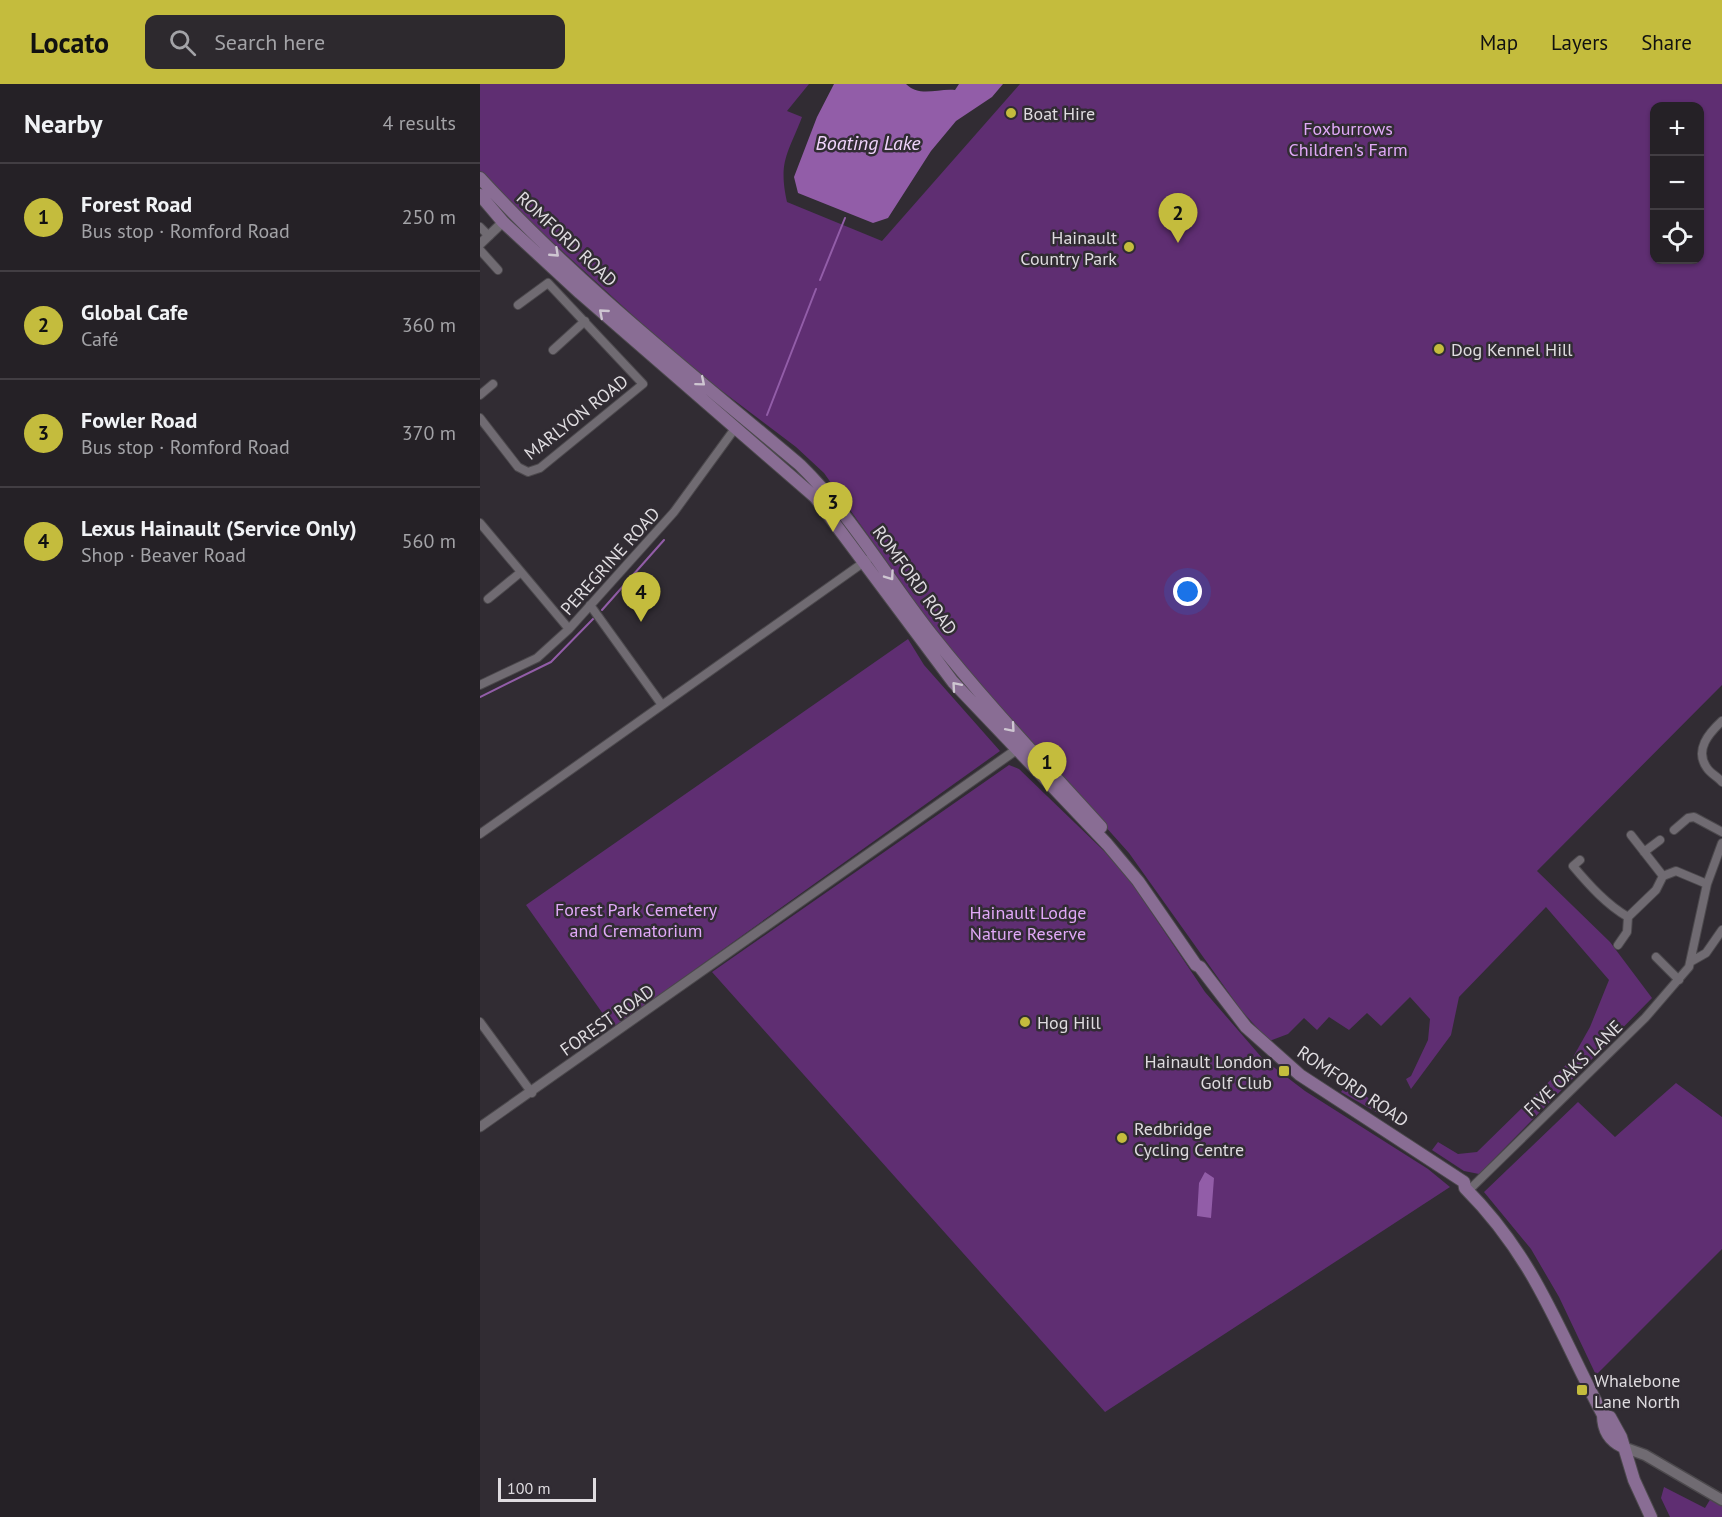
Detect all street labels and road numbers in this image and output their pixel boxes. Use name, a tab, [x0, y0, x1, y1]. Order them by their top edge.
street label: ROMFORD ROAD	[512, 186, 622, 292]
street label: MARLYON ROAD	[519, 369, 633, 465]
street label: PEREGRINE ROAD	[555, 502, 665, 620]
street label: ROMFORD ROAD	[868, 521, 962, 639]
street label: FOREST ROAD	[555, 979, 659, 1061]
street label: FIVE OAKS LANE	[1519, 1015, 1627, 1121]
street label: ROMFORD ROAD	[1293, 1040, 1413, 1132]

